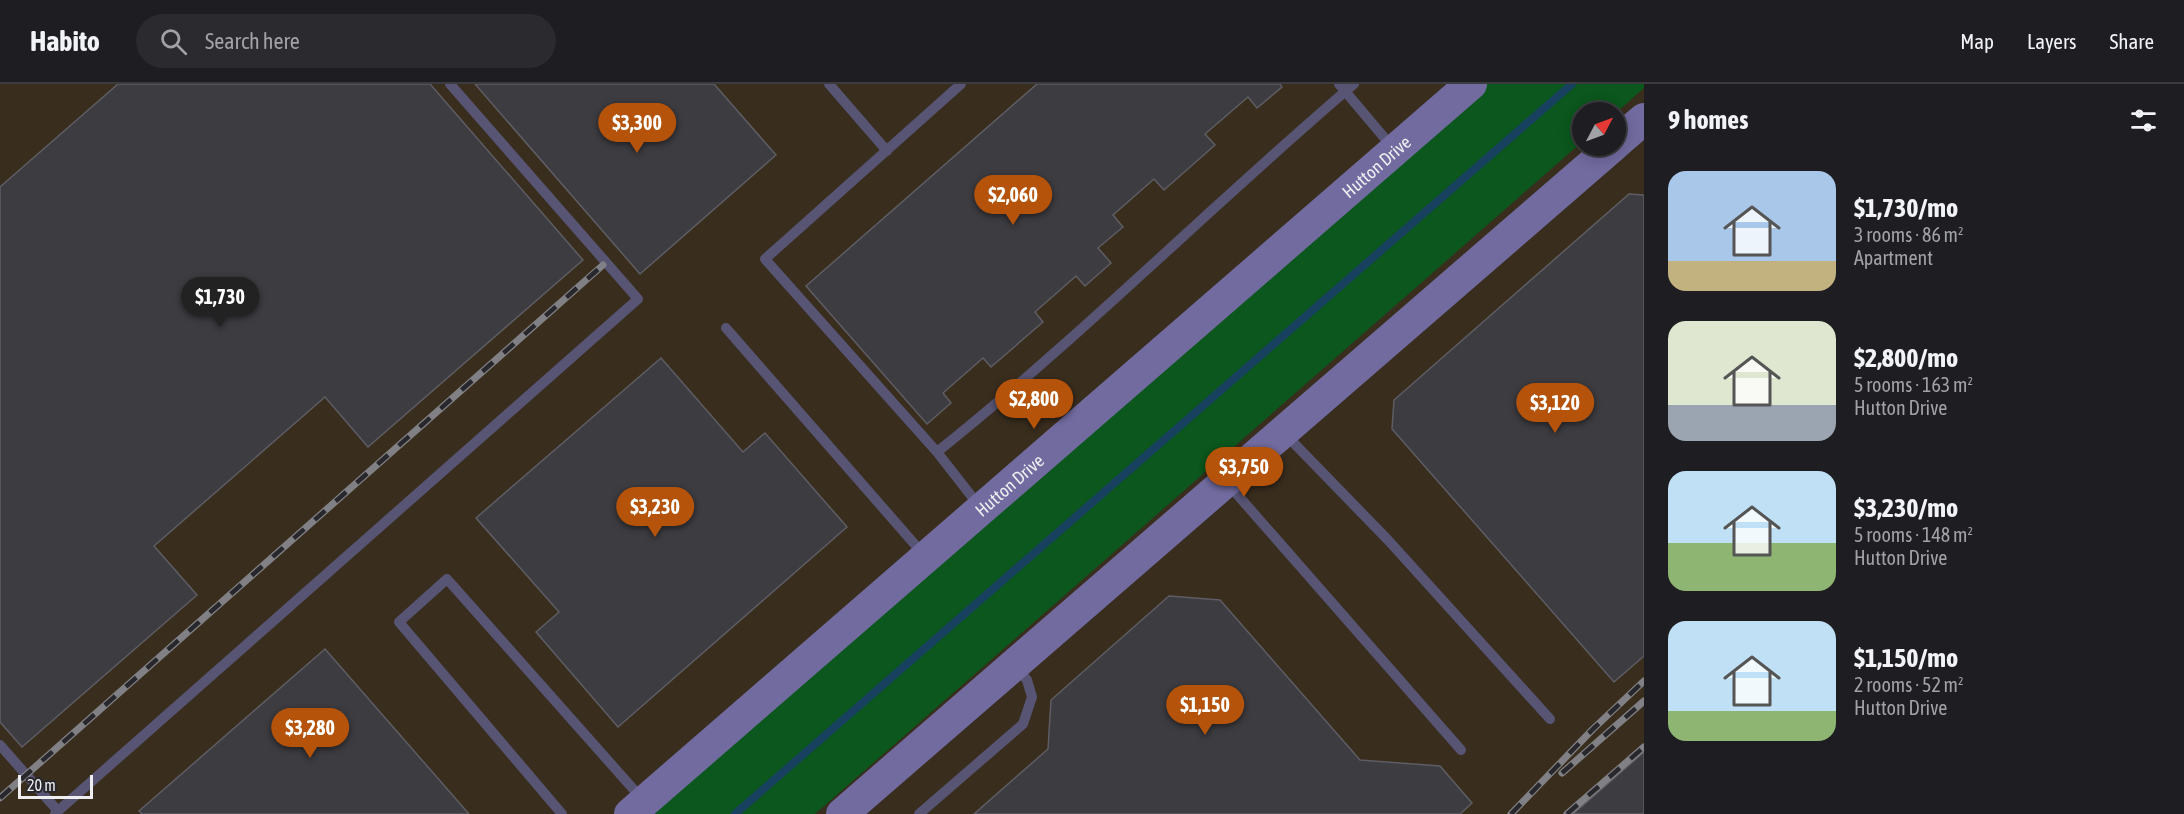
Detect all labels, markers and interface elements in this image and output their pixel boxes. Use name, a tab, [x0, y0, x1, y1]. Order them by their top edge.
search box	[136, 14, 556, 68]
text: Habito	[30, 25, 100, 57]
icon: search	[157, 25, 190, 58]
text: Search here	[205, 28, 300, 54]
text: Map	[1960, 29, 1994, 53]
text: Layers	[2027, 29, 2077, 53]
text: Share	[2110, 29, 2154, 53]
north arrow	[1572, 102, 1626, 156]
map controls	[1572, 102, 1626, 156]
pin: $3,300	[588, 103, 686, 154]
icon: filters	[2127, 104, 2160, 137]
text: 9 homes	[1668, 105, 1748, 135]
text: $3,300	[612, 111, 662, 134]
street label: Hutton Drive	[1338, 131, 1415, 202]
pin: $2,060	[964, 175, 1062, 226]
text: $2,060	[988, 183, 1038, 206]
text: $1,730/mo	[1854, 193, 1958, 223]
icon: home	[1716, 195, 1788, 267]
text: 3 rooms · 86 m²	[1854, 223, 1964, 246]
text: Apartment	[1854, 246, 1933, 269]
pin: $1,730	[171, 277, 269, 328]
text: $1,730	[195, 285, 245, 308]
text: $2,800/mo	[1854, 343, 1958, 373]
icon: home	[1716, 345, 1788, 417]
text: 5 rooms · 163 m²	[1854, 373, 1973, 396]
pin: $2,800	[985, 379, 1083, 430]
pin: $3,120	[1506, 383, 1604, 434]
text: $2,800	[1009, 387, 1059, 410]
text: $3,120	[1530, 391, 1580, 414]
text: Hutton Drive	[1854, 396, 1947, 419]
pin: $3,750	[1195, 447, 1293, 498]
street label: Hutton Drive	[970, 449, 1048, 520]
text: $3,750	[1219, 455, 1269, 478]
pin: $3,230	[606, 487, 704, 538]
text: $3,230/mo	[1854, 493, 1958, 523]
text: $3,230	[630, 495, 680, 518]
icon: home	[1716, 495, 1788, 567]
text: 5 rooms · 148 m²	[1854, 523, 1973, 546]
text: Hutton Drive	[1854, 546, 1947, 569]
text: $1,150/mo	[1854, 643, 1958, 673]
icon: home	[1716, 645, 1788, 717]
text: 2 rooms · 52 m²	[1854, 673, 1964, 696]
pin: $1,150	[1156, 685, 1254, 736]
text: $1,150	[1180, 693, 1230, 716]
text: Hutton Drive	[1854, 696, 1947, 719]
pin: $3,280	[261, 708, 359, 759]
text: $3,280	[285, 716, 335, 739]
scale bar	[18, 772, 93, 800]
text: 20 m	[27, 776, 56, 794]

